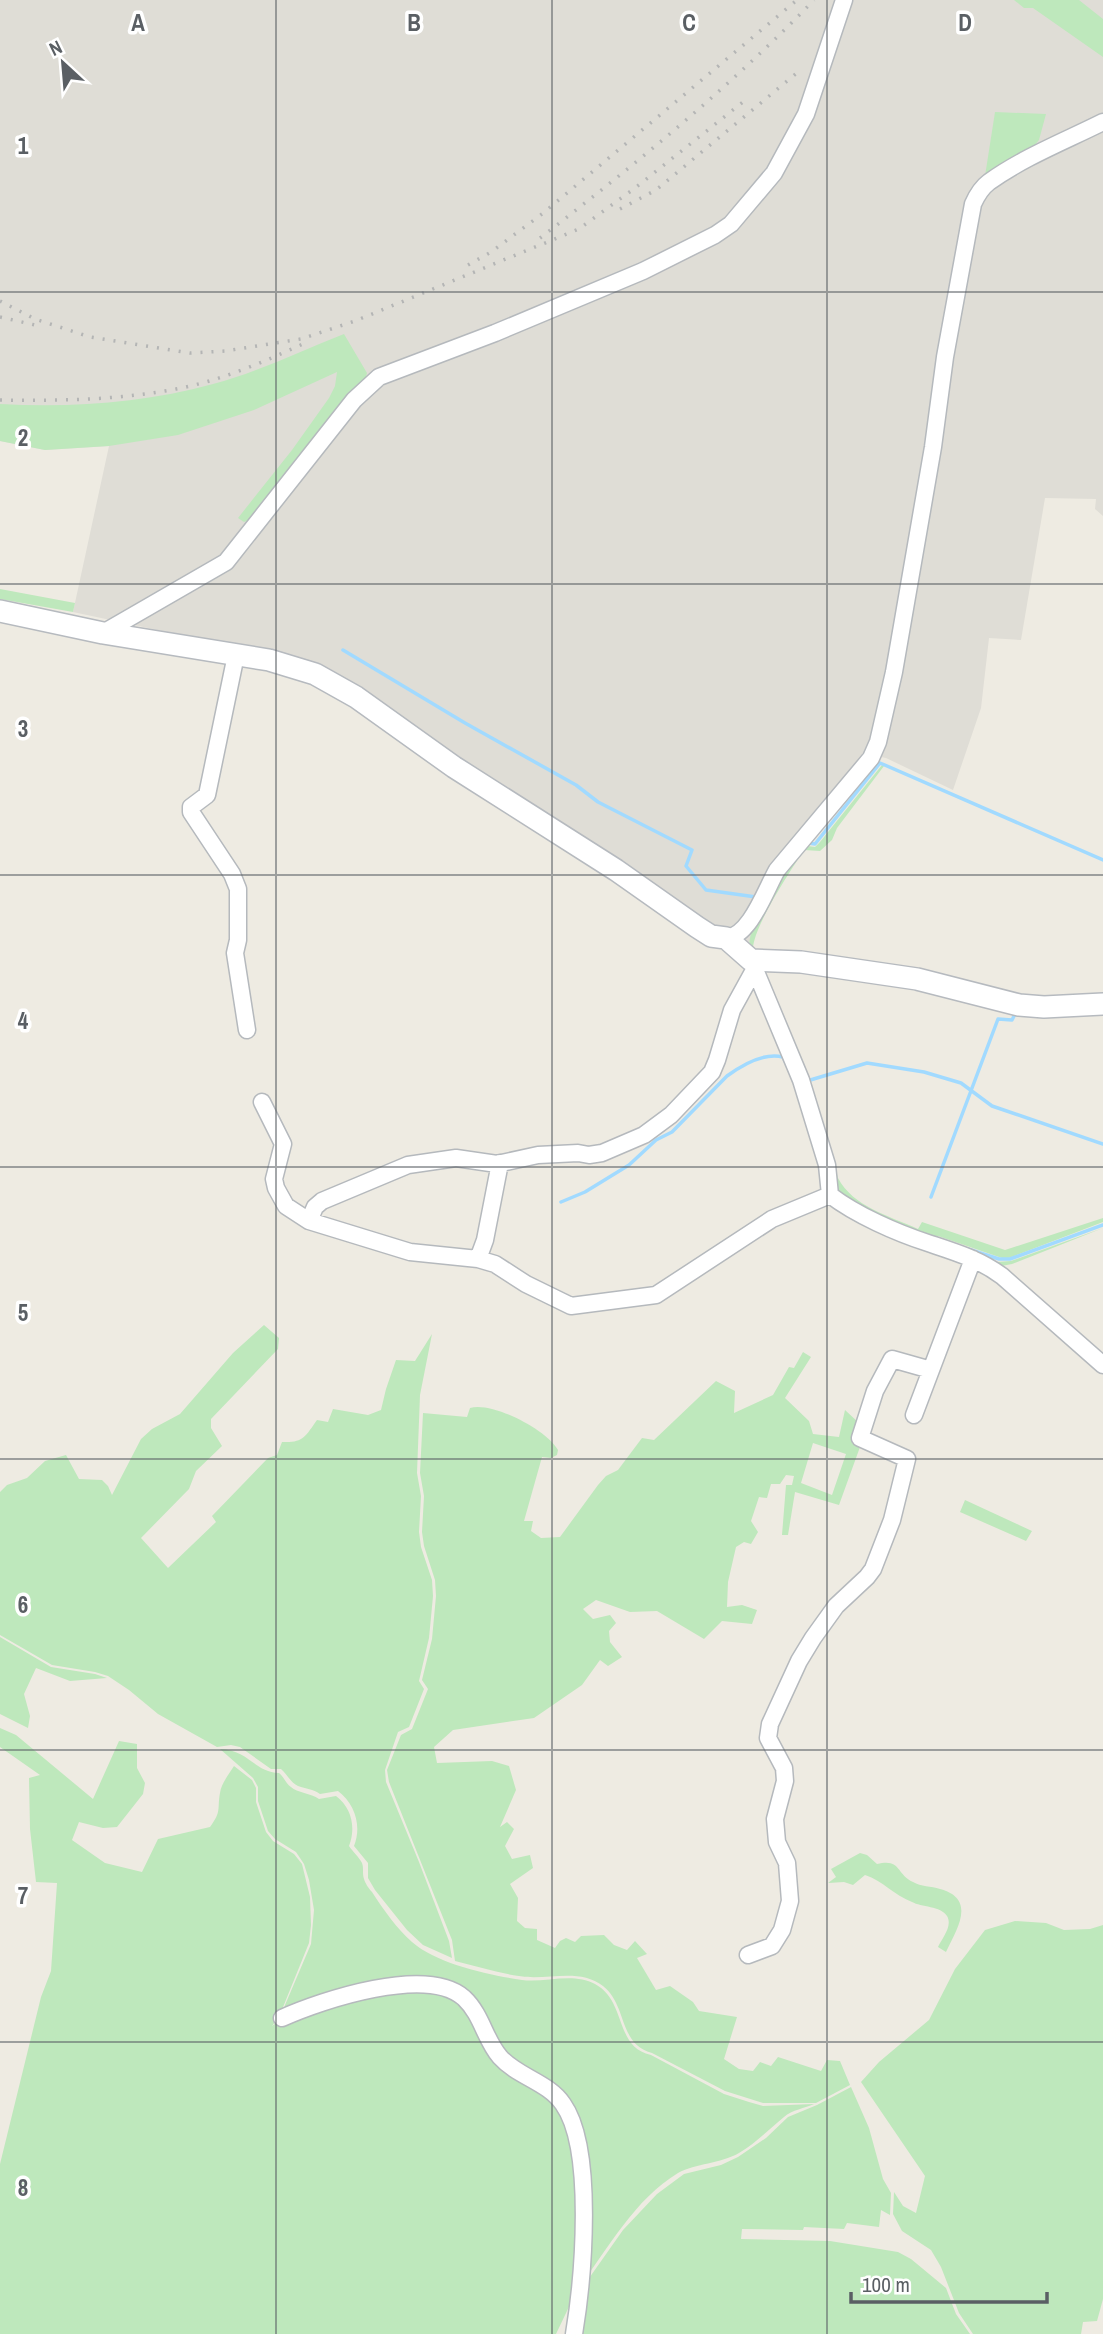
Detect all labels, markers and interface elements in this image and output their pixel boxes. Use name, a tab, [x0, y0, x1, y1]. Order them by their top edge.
text: A	[131, 7, 145, 38]
text: B	[407, 7, 421, 38]
text: C	[682, 7, 696, 38]
text: D	[958, 7, 972, 38]
north arrow	[28, 28, 98, 98]
text: N	[45, 34, 66, 62]
text: 1	[18, 130, 29, 161]
text: 2	[18, 422, 28, 453]
text: 3	[18, 713, 28, 744]
text: 4	[18, 1005, 29, 1036]
text: 5	[18, 1297, 28, 1328]
text: 6	[18, 1589, 28, 1620]
text: 7	[18, 1880, 28, 1911]
text: 8	[18, 2172, 28, 2203]
scale bar	[851, 2260, 1047, 2304]
text: 100 m	[862, 2270, 910, 2299]

